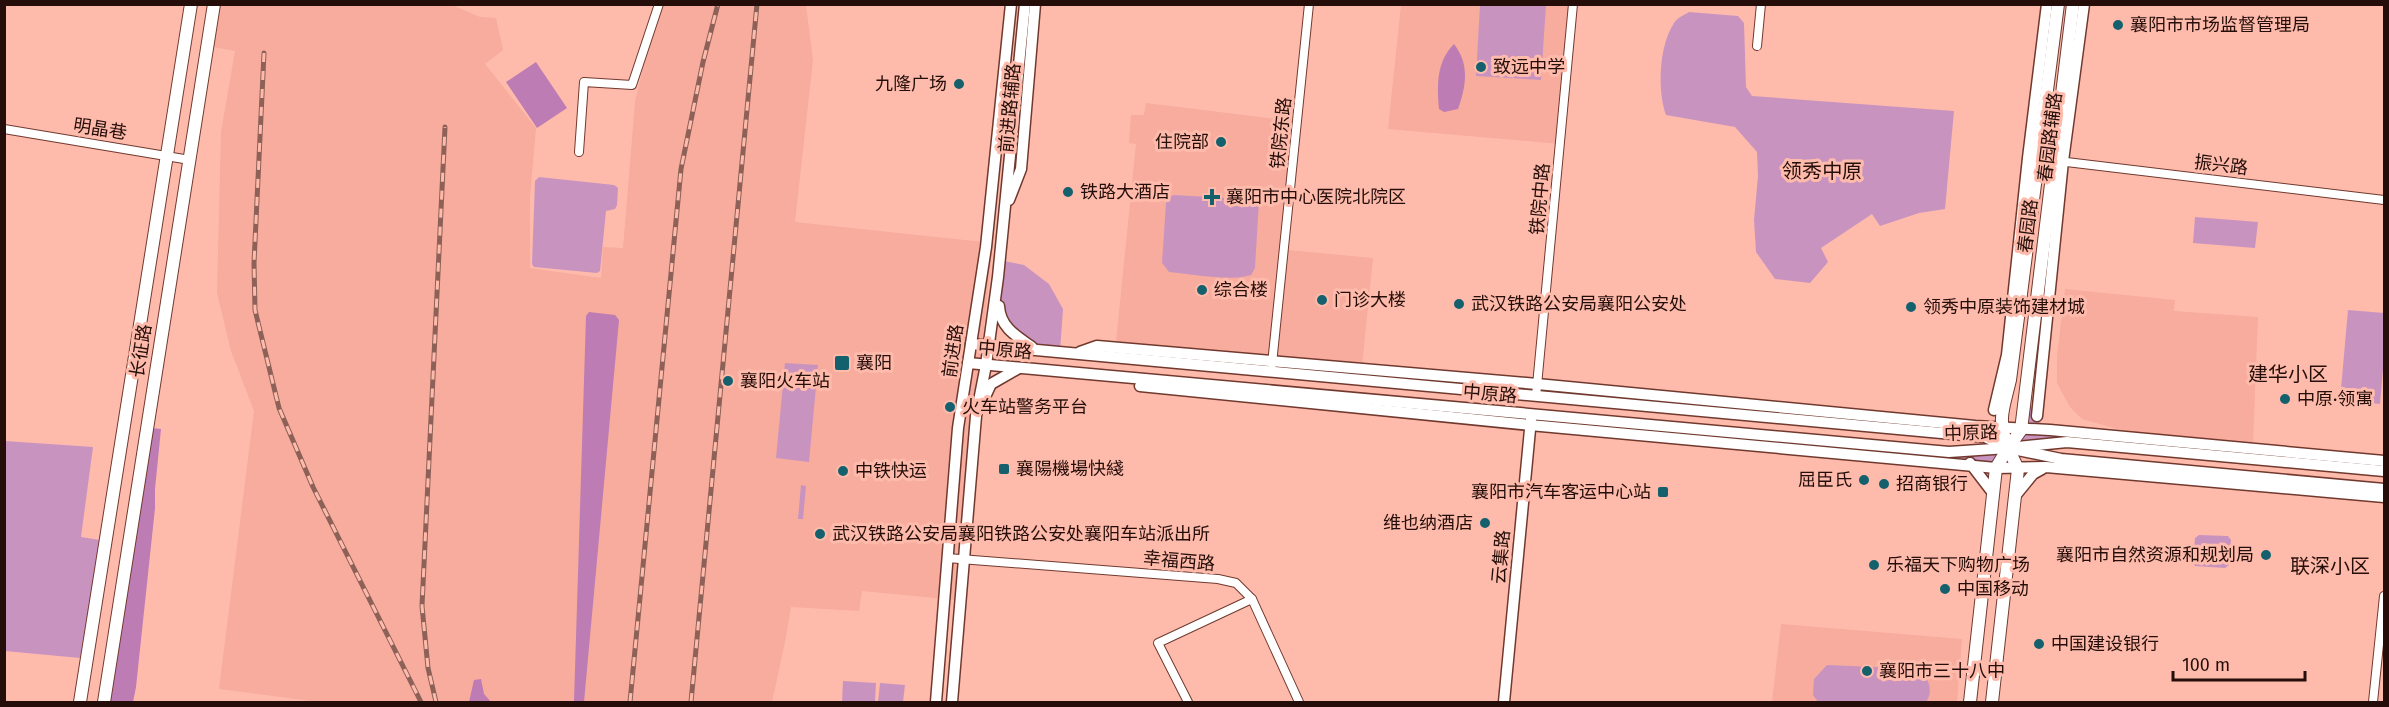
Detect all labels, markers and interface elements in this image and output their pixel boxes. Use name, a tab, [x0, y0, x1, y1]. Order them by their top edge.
place label: 襄阳市市场监督管理局	[2130, 14, 2310, 36]
marker: 襄阳市市场监督管理局	[2111, 18, 2125, 32]
place label: 致远中学	[1493, 56, 1565, 78]
marker: 致远中学	[1474, 60, 1488, 74]
street label: 前进路辅路	[995, 62, 1025, 154]
place label: 九隆广场	[875, 73, 947, 95]
marker: 九隆广场	[952, 77, 966, 91]
street label: 春园路辅路	[2034, 91, 2066, 183]
street label: 铁院东路	[1266, 96, 1296, 170]
street label: 明晶巷	[72, 114, 128, 144]
place label: 住院部	[1155, 131, 1209, 153]
marker: 住院部	[1214, 135, 1228, 149]
street label: 振兴路	[2193, 151, 2249, 179]
district label: 领秀中原	[1782, 159, 1862, 183]
street label: 铁院中路	[1526, 162, 1554, 236]
place label: 铁路大酒店	[1080, 181, 1170, 203]
marker: 铁路大酒店	[1061, 185, 1075, 199]
place label: 襄阳市中心医院北院区	[1226, 186, 1406, 208]
marker: 襄阳市中心医院北院区	[1203, 188, 1221, 206]
street label: 春园路	[2014, 198, 2042, 254]
place label: 综合楼	[1214, 279, 1268, 301]
marker: 综合楼	[1195, 283, 1209, 297]
place label: 门诊大楼	[1334, 289, 1406, 311]
marker: 门诊大楼	[1315, 293, 1329, 307]
place label: 武汉铁路公安局襄阳公安处	[1471, 293, 1687, 315]
place label: 领秀中原装饰建材城	[1923, 296, 2085, 318]
marker: 武汉铁路公安局襄阳公安处	[1452, 297, 1466, 311]
marker: 领秀中原装饰建材城	[1904, 300, 1918, 314]
street label: 长征路	[126, 323, 156, 379]
street label: 前进路	[938, 323, 968, 379]
street label: 中原路	[977, 337, 1033, 363]
place label: 襄阳	[856, 352, 892, 374]
marker: 襄阳	[833, 354, 851, 372]
district label: 建华小区	[2248, 362, 2328, 386]
place label: 襄阳火车站	[740, 370, 830, 392]
marker: 襄阳火车站	[721, 374, 735, 388]
street label: 中原路	[1462, 381, 1518, 407]
place label: 中原·领寓	[2297, 388, 2373, 410]
marker: 中原·领寓	[2278, 392, 2292, 406]
place label: 火车站警务平台	[962, 396, 1088, 418]
marker: 火车站警务平台	[943, 400, 957, 414]
street label: 中原路	[1944, 421, 1998, 445]
place label: 襄陽機場快綫	[1016, 458, 1124, 480]
place label: 中铁快运	[855, 460, 927, 482]
marker: 襄陽機場快綫	[997, 462, 1011, 476]
marker: 中铁快运	[836, 464, 850, 478]
place label: 屈臣氏	[1798, 469, 1852, 491]
marker: 屈臣氏	[1857, 473, 1871, 487]
place label: 招商银行	[1896, 473, 1968, 495]
marker: 招商银行	[1877, 477, 1891, 491]
place label: 襄阳市汽车客运中心站	[1471, 481, 1651, 503]
marker: 襄阳市汽车客运中心站	[1656, 485, 1670, 499]
place label: 维也纳酒店	[1383, 512, 1473, 534]
marker: 维也纳酒店	[1478, 516, 1492, 530]
place label: 武汉铁路公安局襄阳铁路公安处襄阳车站派出所	[832, 523, 1210, 545]
marker: 武汉铁路公安局襄阳铁路公安处襄阳车站派出所	[813, 527, 827, 541]
street label: 云集路	[1488, 529, 1514, 585]
place label: 襄阳市自然资源和规划局	[2056, 544, 2254, 566]
street label: 幸福西路	[1142, 547, 1216, 575]
marker: 襄阳市自然资源和规划局	[2259, 548, 2273, 562]
place label: 乐福天下购物广场	[1886, 554, 2030, 576]
district label: 联深小区	[2290, 554, 2370, 578]
marker: 乐福天下购物广场	[1867, 558, 1881, 572]
place label: 中国移动	[1957, 578, 2029, 600]
marker: 中国移动	[1938, 582, 1952, 596]
place label: 中国建设银行	[2051, 633, 2159, 655]
marker: 中国建设银行	[2032, 637, 2046, 651]
scale bar	[2173, 644, 2305, 682]
text: 100 m	[2182, 654, 2230, 676]
place label: 襄阳市三十八中	[1879, 660, 2005, 682]
marker: 襄阳市三十八中	[1860, 664, 1874, 678]

